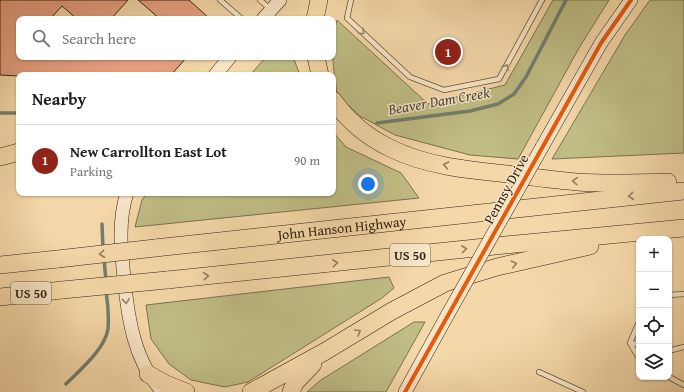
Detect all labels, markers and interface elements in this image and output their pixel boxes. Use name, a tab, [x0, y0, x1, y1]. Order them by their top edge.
search box	[16, 16, 336, 60]
icon: search	[30, 27, 52, 49]
one-way arrow	[357, 27, 365, 35]
text: Search here	[62, 28, 136, 49]
pin: 1	[435, 37, 461, 67]
one-way arrow	[501, 64, 508, 71]
water label: Beaver Dam Creek	[386, 81, 491, 120]
text: Nearby	[32, 86, 86, 111]
text: New Carrollton East Lot	[70, 141, 227, 162]
street label: Pennsy Drive	[479, 150, 534, 227]
text: 1	[42, 151, 48, 170]
text: 90 m	[294, 151, 320, 170]
text: Parking	[70, 162, 113, 181]
one-way arrow	[443, 162, 449, 170]
your location	[358, 174, 378, 194]
one-way arrow	[572, 177, 578, 186]
one-way arrow	[628, 191, 634, 200]
street label: John Hanson Highway	[275, 211, 407, 245]
map controls	[636, 236, 672, 380]
button: +	[636, 236, 672, 272]
road number: US 50	[390, 244, 430, 266]
one-way arrow	[461, 245, 467, 254]
one-way arrow	[99, 249, 105, 258]
one-way arrow	[332, 258, 338, 267]
one-way arrow	[511, 260, 517, 268]
one-way arrow	[203, 272, 209, 281]
button: −	[636, 272, 672, 308]
road number: US 50	[11, 282, 51, 304]
one-way arrow	[122, 298, 131, 304]
button: locate	[636, 308, 672, 344]
one-way arrow	[354, 330, 361, 337]
button: layers	[636, 344, 672, 380]

